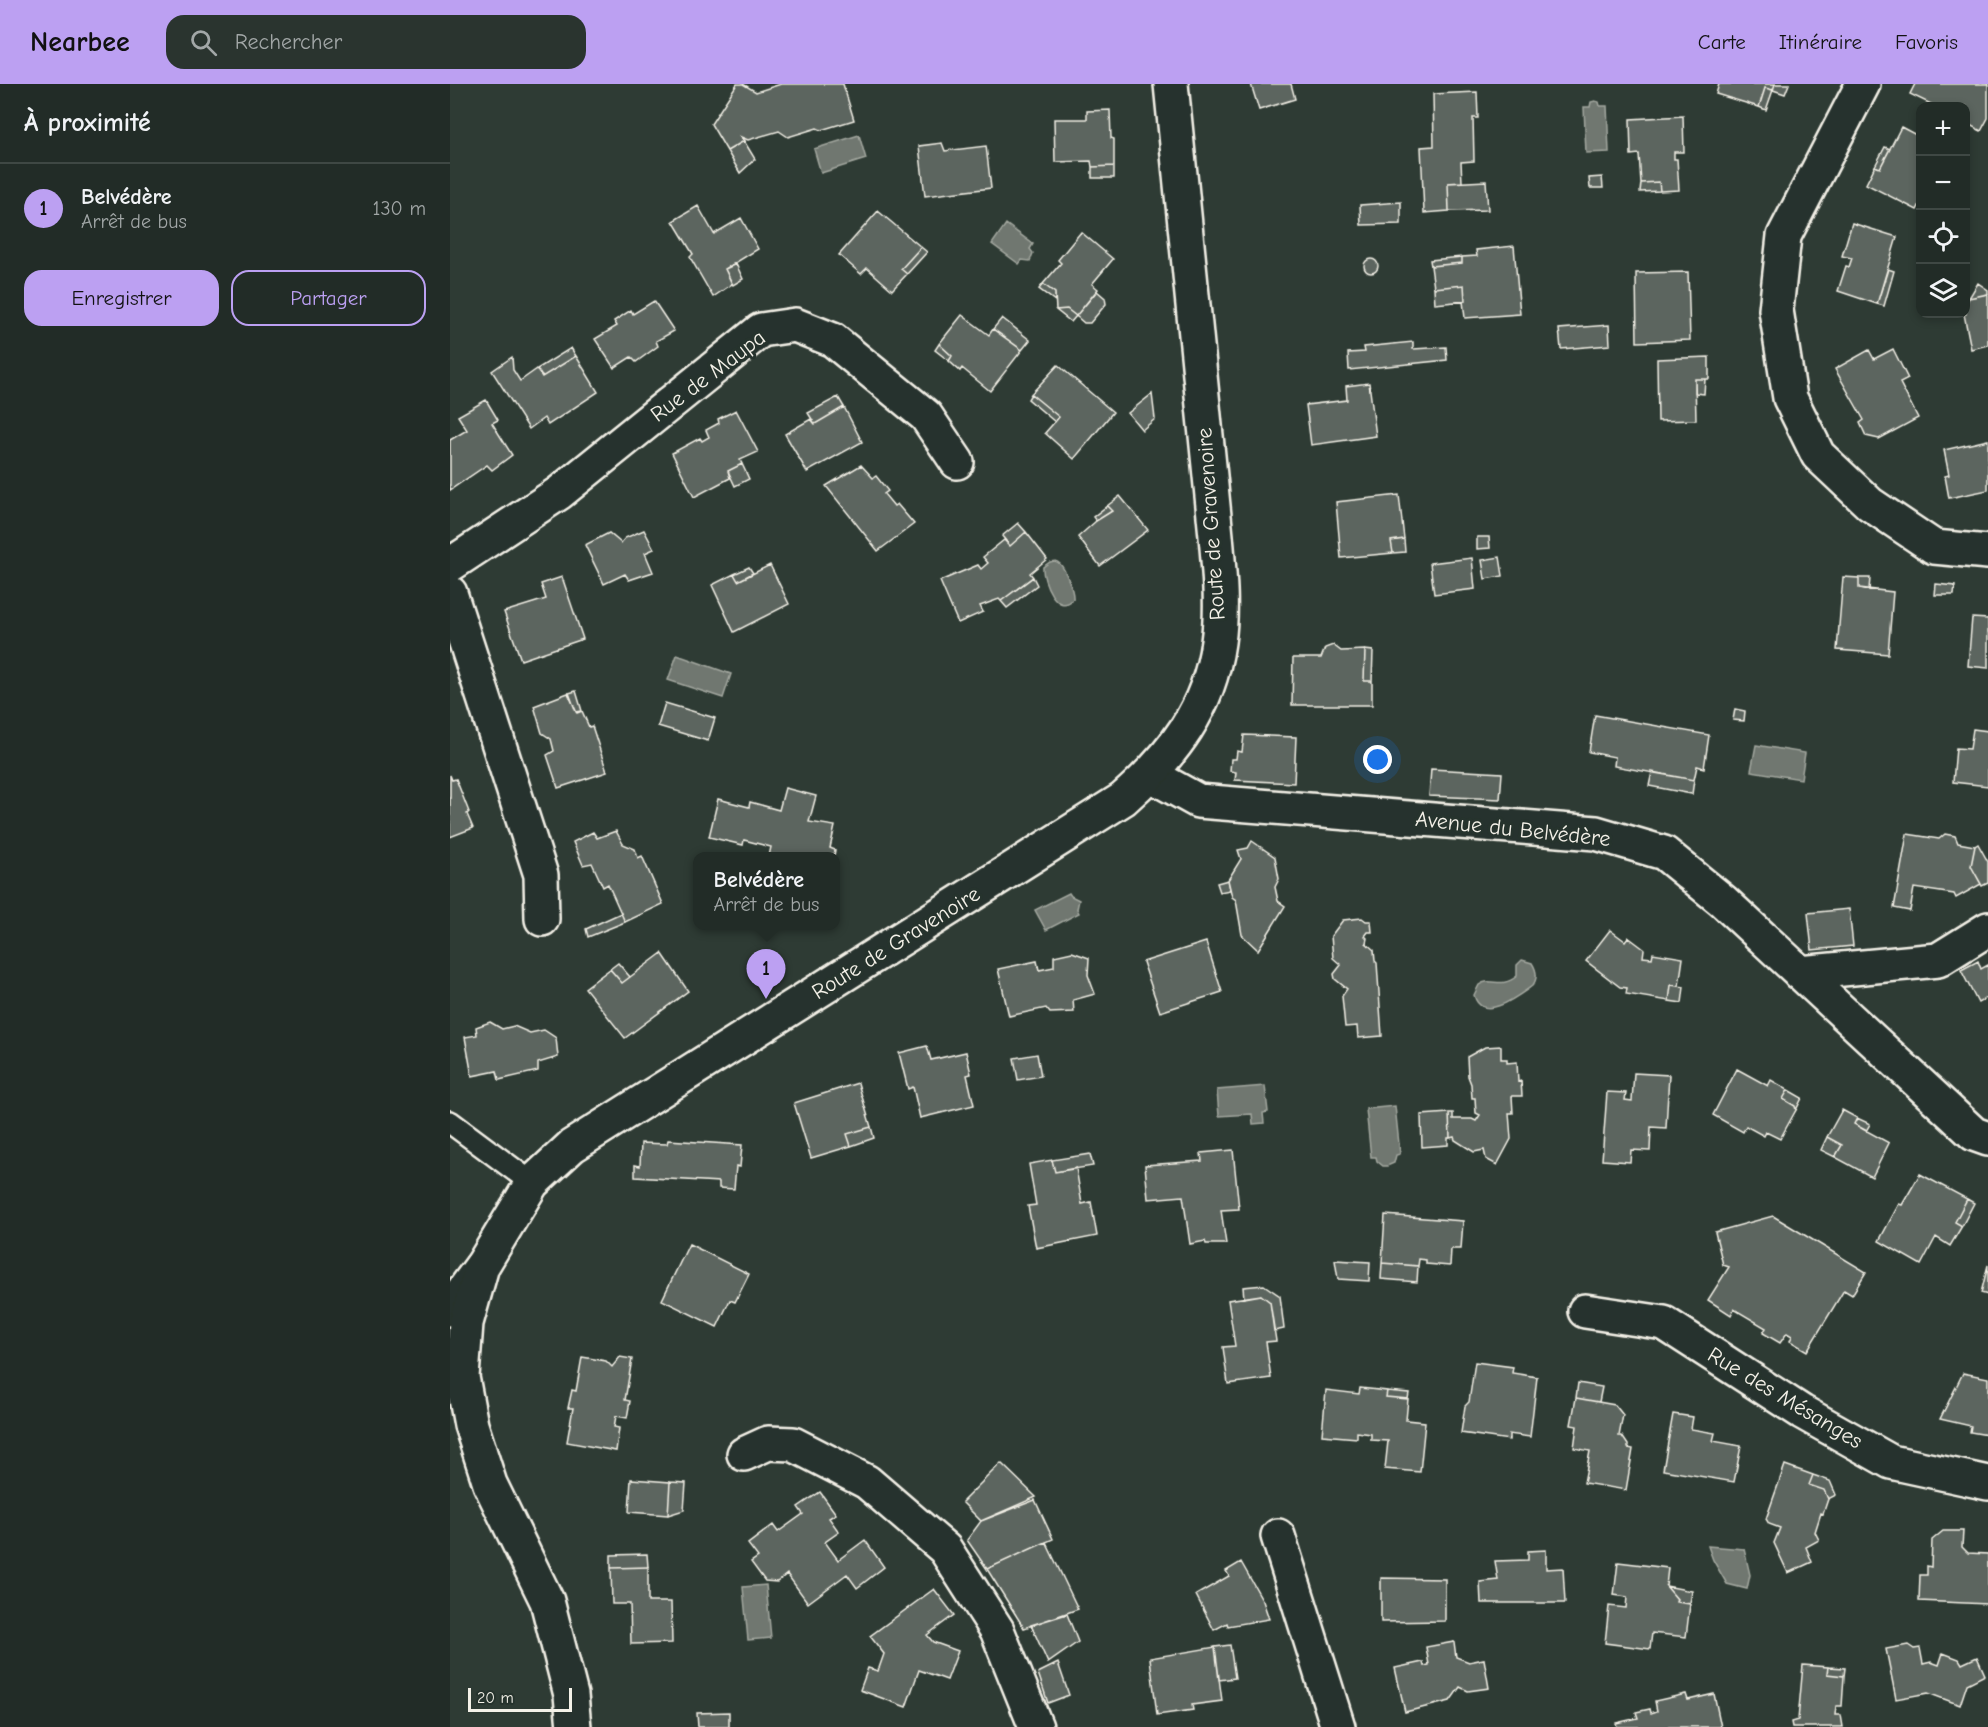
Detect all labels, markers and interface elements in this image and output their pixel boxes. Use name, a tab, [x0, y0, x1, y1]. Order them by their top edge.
search box	[166, 15, 586, 69]
text: Nearbee	[30, 26, 130, 58]
icon: search	[187, 26, 220, 59]
text: Rechercher	[235, 29, 342, 55]
text: Carte	[1698, 30, 1746, 54]
text: Itinéraire	[1779, 30, 1862, 54]
text: Favoris	[1895, 30, 1958, 54]
map controls	[1916, 102, 1970, 318]
button: +	[1916, 102, 1970, 156]
text: À proximité	[24, 108, 151, 138]
button: −	[1916, 156, 1970, 210]
text: Belvédère	[81, 184, 172, 210]
text: 1	[40, 197, 47, 220]
text: 130 m	[373, 197, 426, 220]
text: Arrêt de bus	[81, 210, 187, 233]
button: locate	[1916, 210, 1970, 264]
button: layers	[1916, 264, 1970, 318]
button: Enregistrer	[24, 270, 219, 326]
button: Partager	[231, 270, 426, 326]
street label: Rue de Maupa	[646, 324, 770, 428]
street label: Route de Gravenoire	[1191, 427, 1231, 621]
your location	[1363, 745, 1392, 774]
street label: Avenue du Belvédère	[1414, 806, 1612, 852]
popup	[693, 852, 840, 930]
text: Belvédère	[714, 867, 804, 893]
street label: Route de Gravenoire	[807, 881, 985, 1005]
text: Arrêt de bus	[714, 893, 819, 916]
pin: 1	[746, 950, 786, 999]
street label: Rue des Mésanges	[1703, 1342, 1867, 1454]
scale bar	[468, 1685, 572, 1712]
text: 20 m	[477, 1689, 514, 1707]

